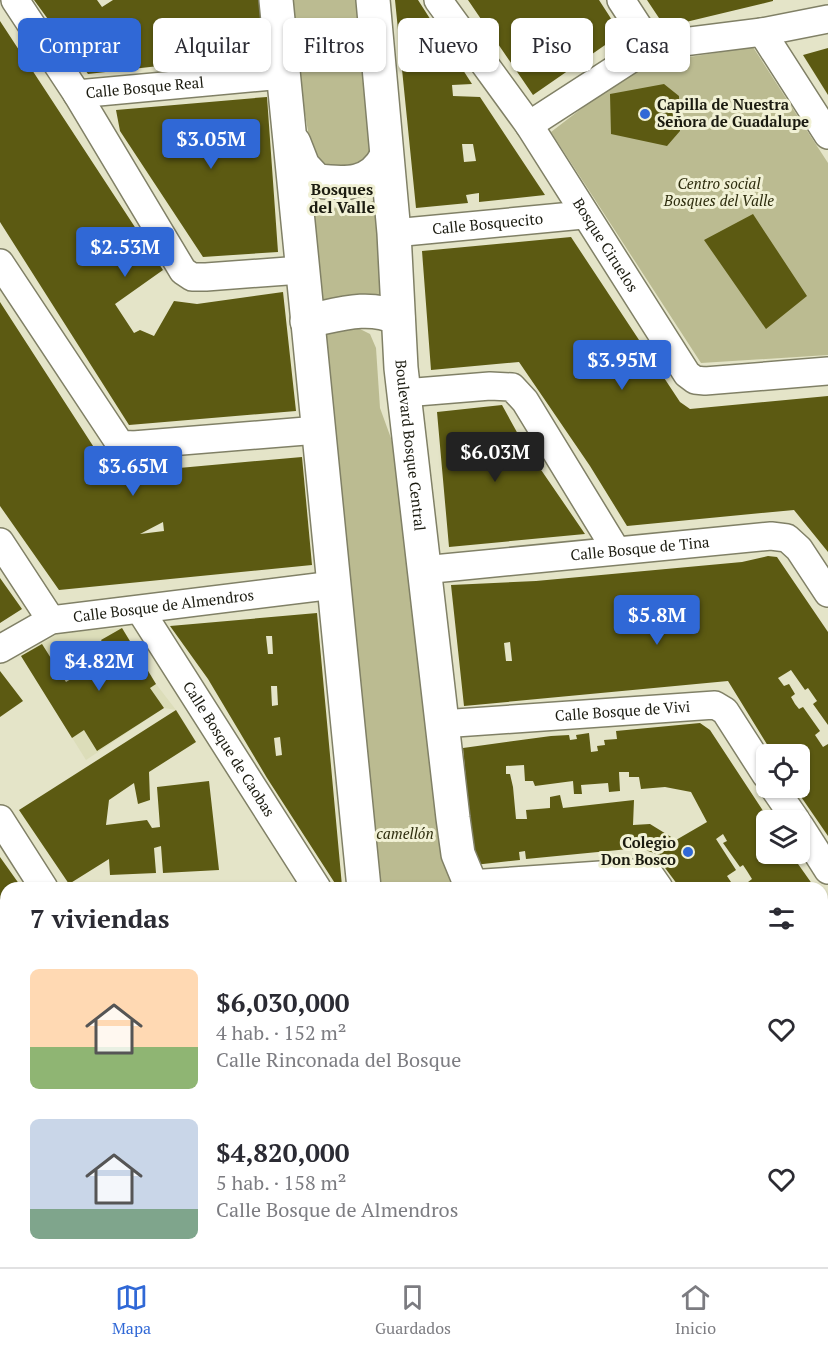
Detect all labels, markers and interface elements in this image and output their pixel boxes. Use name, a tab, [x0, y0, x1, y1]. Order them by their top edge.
chip: Comprar	[18, 18, 141, 72]
chip: Alquilar	[153, 18, 271, 72]
chip: Filtros	[283, 18, 386, 72]
chip: Nuevo	[398, 18, 499, 72]
chip: Piso	[511, 18, 593, 72]
chip: Casa	[605, 18, 690, 72]
street label: Calle Bosque Real	[85, 71, 205, 102]
place label: Capilla de Nuestra Señora de Guadalupe	[657, 94, 809, 131]
marker: Capilla de Nuestra Señora de Guadalupe	[638, 107, 652, 121]
pin: $3.05M	[162, 119, 260, 170]
text: $3.05M	[176, 125, 246, 152]
park label: Centro social Bosques del Valle	[663, 173, 774, 210]
district label: Bosques del Valle	[309, 178, 375, 218]
street label: Bosque Ciruelos	[569, 194, 643, 295]
street label: Calle Bosquecito	[431, 208, 544, 238]
pin: $2.53M	[76, 227, 174, 278]
text: $2.53M	[90, 233, 160, 260]
pin: $3.95M	[573, 340, 671, 391]
text: $3.95M	[587, 346, 657, 373]
street label: Boulevard Bosque Central	[392, 359, 431, 532]
pin: $6.03M	[446, 432, 544, 483]
text: $6.03M	[460, 438, 530, 465]
pin: $3.65M	[84, 446, 182, 497]
text: $3.65M	[98, 452, 168, 479]
street label: Calle Bosque de Tina	[570, 531, 711, 565]
street label: Calle Bosque de Almendros	[72, 584, 255, 626]
pin: $5.8M	[615, 595, 699, 646]
text: $5.8M	[628, 601, 686, 628]
pin: $4.82M	[50, 641, 148, 692]
text: $4.82M	[64, 647, 134, 674]
street label: Calle Bosque de Caobas	[179, 677, 280, 820]
street label: Calle Bosque de Vivi	[554, 696, 691, 725]
map controls	[756, 744, 810, 864]
button: locate	[756, 744, 810, 798]
button: layers	[756, 810, 810, 864]
park label: camellón	[376, 823, 434, 843]
place label: Colegio Don Bosco	[601, 832, 676, 869]
marker: Colegio Don Bosco	[681, 845, 695, 859]
text: 7 viviendas	[30, 901, 170, 935]
icon: filters	[765, 902, 798, 935]
text: $6,030,000	[216, 985, 349, 1019]
icon: home	[78, 993, 150, 1065]
icon: heart	[765, 1013, 798, 1046]
text: 4 hab. · 152 m²	[216, 1019, 346, 1046]
text: Calle Rinconada del Bosque	[216, 1046, 461, 1073]
text: $4,820,000	[216, 1135, 349, 1169]
icon: home	[78, 1143, 150, 1215]
icon: heart	[765, 1163, 798, 1196]
text: 5 hab. · 158 m²	[216, 1169, 346, 1196]
text: Calle Bosque de Almendros	[216, 1196, 458, 1223]
tab: Mapa	[112, 1281, 151, 1339]
tab: Guardados	[375, 1281, 451, 1339]
tab: Inicio	[675, 1281, 716, 1339]

